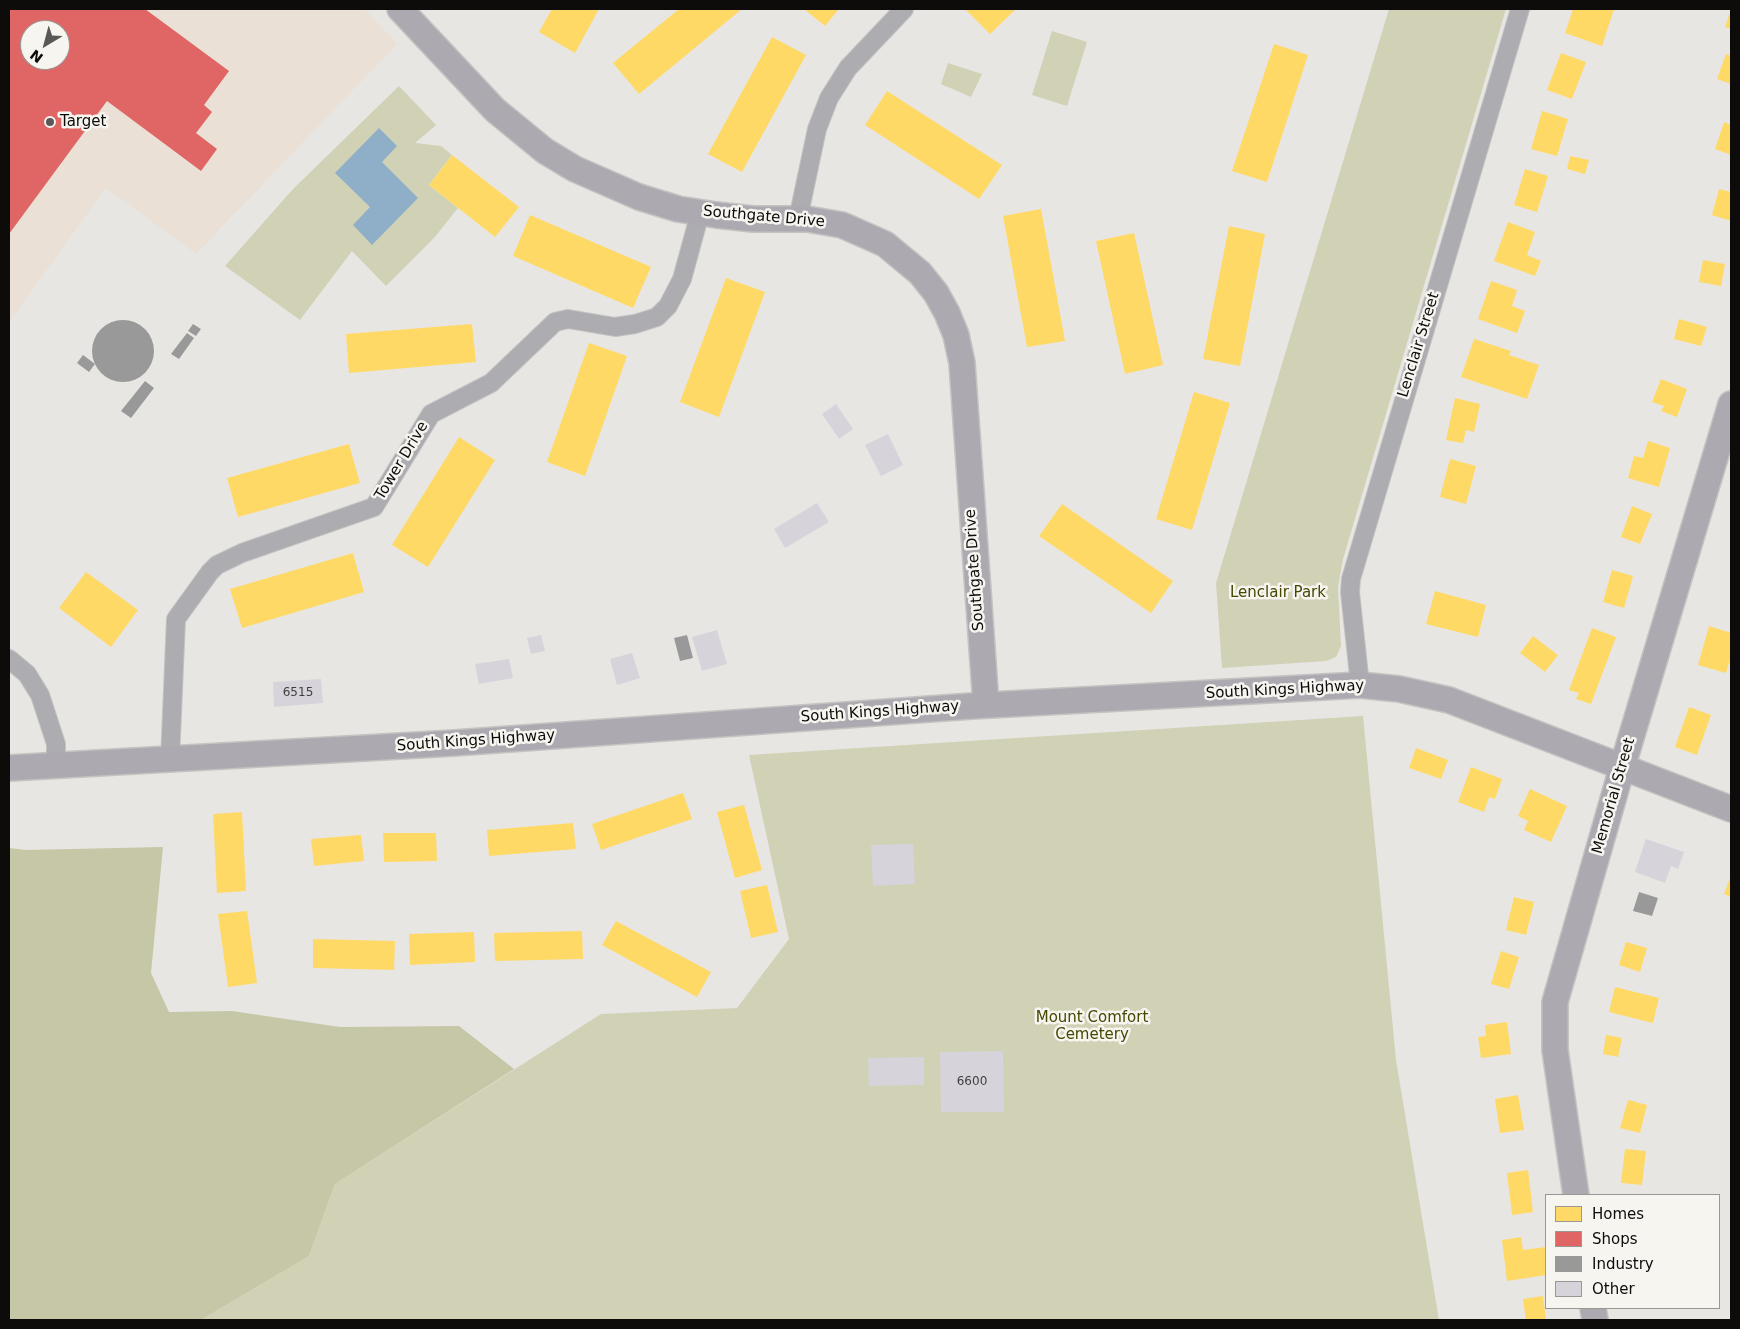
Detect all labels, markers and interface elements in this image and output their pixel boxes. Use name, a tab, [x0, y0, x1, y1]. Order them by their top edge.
north arrow	[20, 20, 70, 70]
text: N	[27, 46, 46, 66]
place label: Target	[60, 113, 106, 131]
marker: Target	[44, 116, 56, 128]
street label: Southgate Drive	[702, 203, 826, 231]
street label: Lenclair Street	[1394, 290, 1444, 400]
street label: Tower Drive	[372, 419, 432, 503]
street label: Southgate Drive	[962, 508, 988, 632]
park label: Lenclair Park	[1230, 584, 1326, 602]
street label: South Kings Highway	[1205, 677, 1365, 703]
house number: 6515	[283, 686, 313, 700]
street label: South Kings Highway	[800, 697, 960, 727]
street label: South Kings Highway	[396, 726, 556, 756]
street label: Memorial Street	[1589, 736, 1639, 856]
park label: Mount Comfort Cemetery	[1036, 1009, 1148, 1044]
house number: 6600	[957, 1075, 987, 1089]
legend	[1545, 1194, 1720, 1309]
text: Homes	[1592, 1205, 1644, 1223]
text: Shops	[1592, 1230, 1638, 1248]
text: Industry	[1592, 1255, 1654, 1273]
text: Other	[1592, 1280, 1635, 1298]

